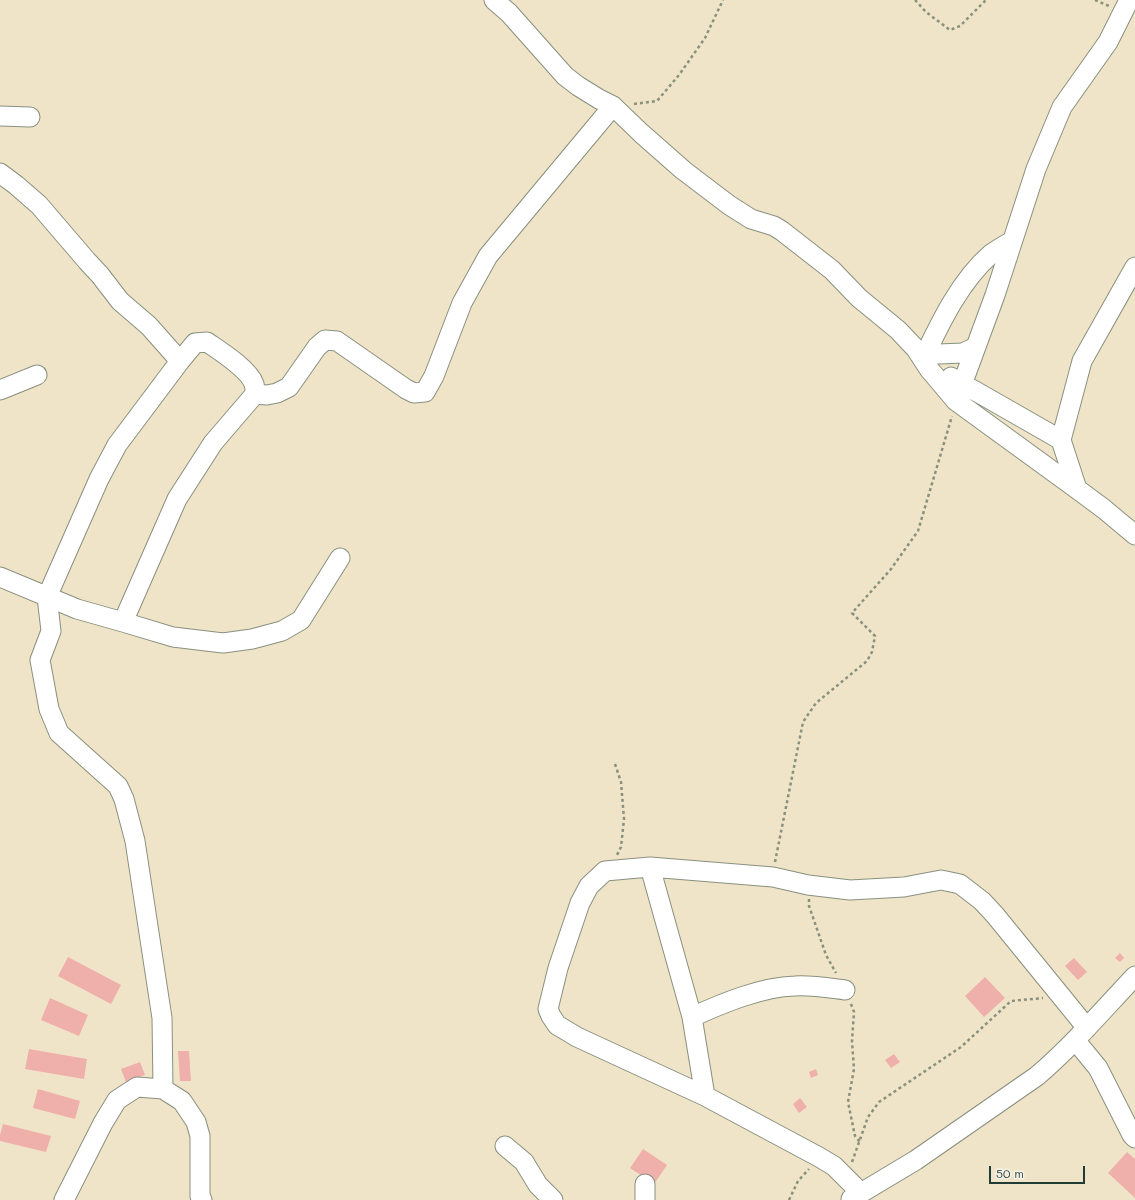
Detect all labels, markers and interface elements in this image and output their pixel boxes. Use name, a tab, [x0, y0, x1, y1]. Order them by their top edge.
scale bar	[991, 1158, 1087, 1184]
text: 50 m	[996, 1165, 1024, 1181]

